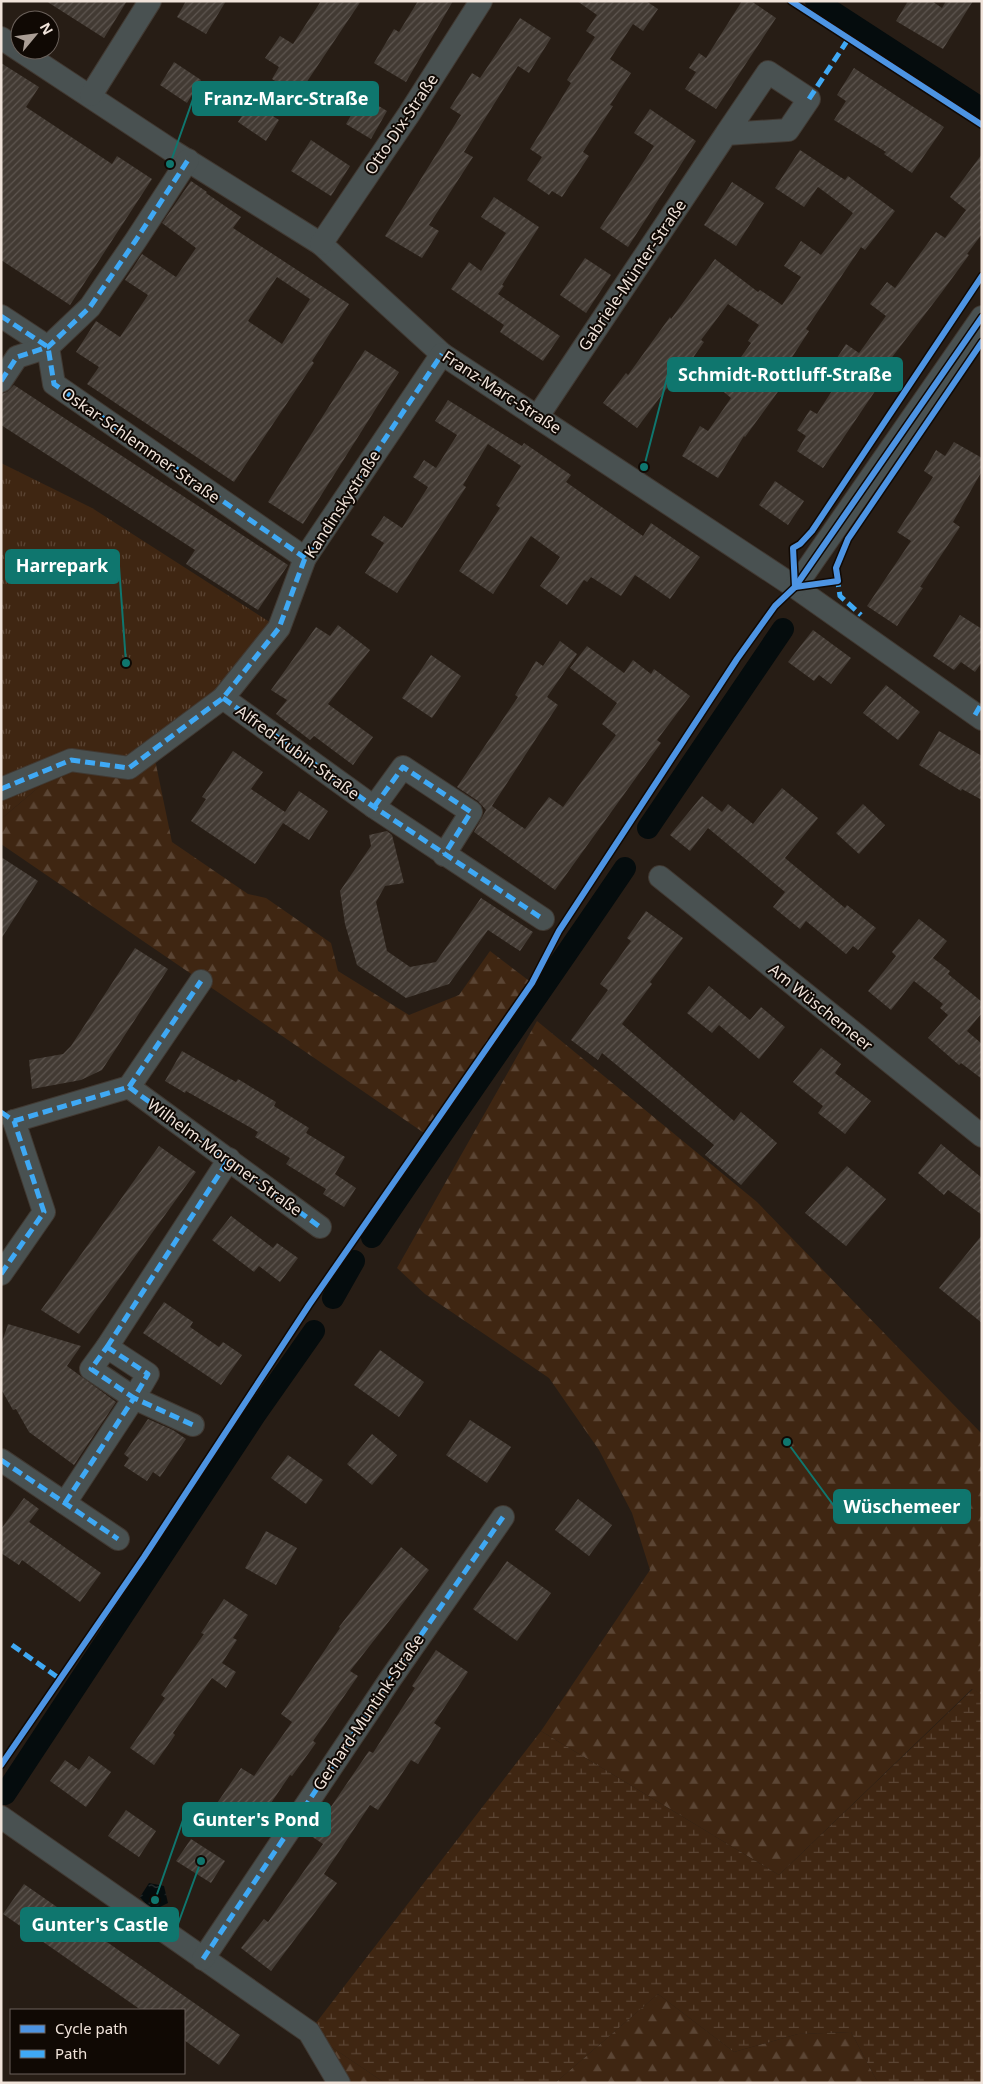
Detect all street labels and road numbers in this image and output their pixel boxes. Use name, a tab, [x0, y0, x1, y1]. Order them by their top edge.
street label: Otto-Dix-Straße	[359, 69, 443, 179]
street label: Gabriele-Münter-Straße	[573, 195, 691, 355]
street label: Franz-Marc-Straße	[438, 345, 566, 439]
street label: Oskar-Schlemmer-Straße	[57, 382, 225, 508]
street label: Kandinskystraße	[299, 446, 385, 562]
street label: Alfred-Kubin-Straße	[232, 700, 364, 804]
street label: Am Wüschemeer	[764, 958, 878, 1056]
street label: Wilhelm-Morgner-Straße	[143, 1093, 307, 1221]
street label: Gerhard-Muntink-Straße	[307, 1630, 429, 1794]

